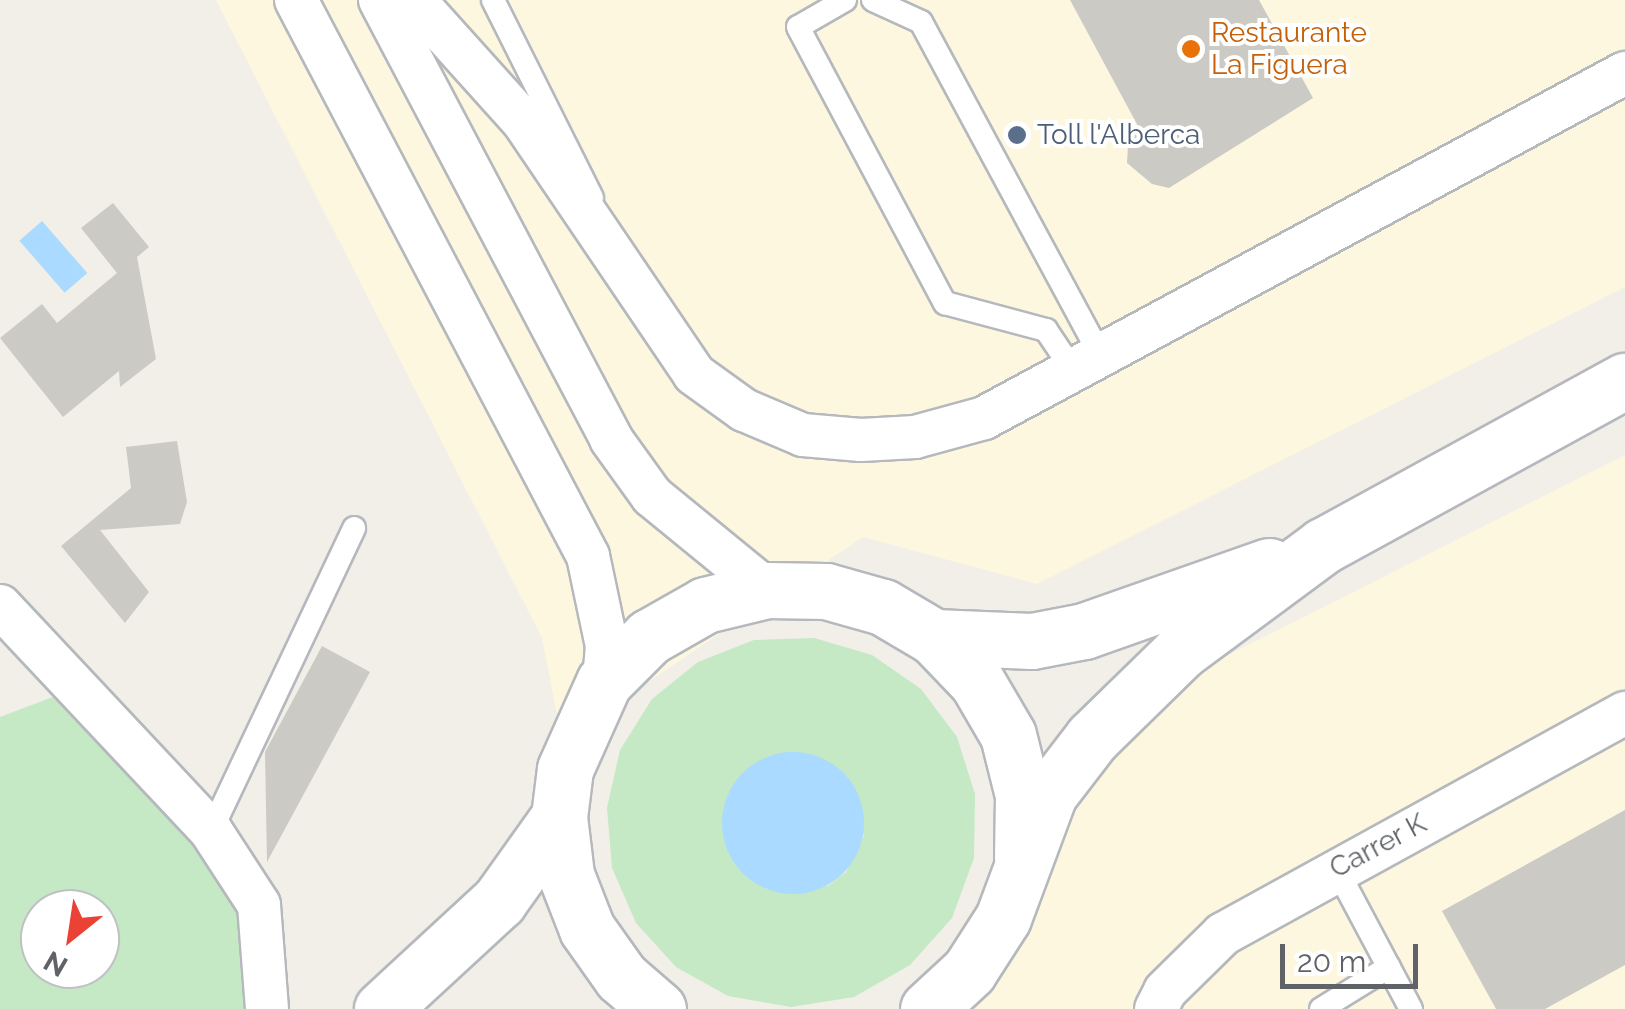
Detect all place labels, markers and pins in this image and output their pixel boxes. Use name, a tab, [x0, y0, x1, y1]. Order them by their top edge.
place label: Restaurante La Figuera	[1211, 16, 1367, 82]
marker: Restaurante La Figuera	[1180, 38, 1202, 60]
place label: Toll l'Alberca	[1037, 118, 1201, 152]
marker: Toll l'Alberca	[1006, 124, 1028, 146]

